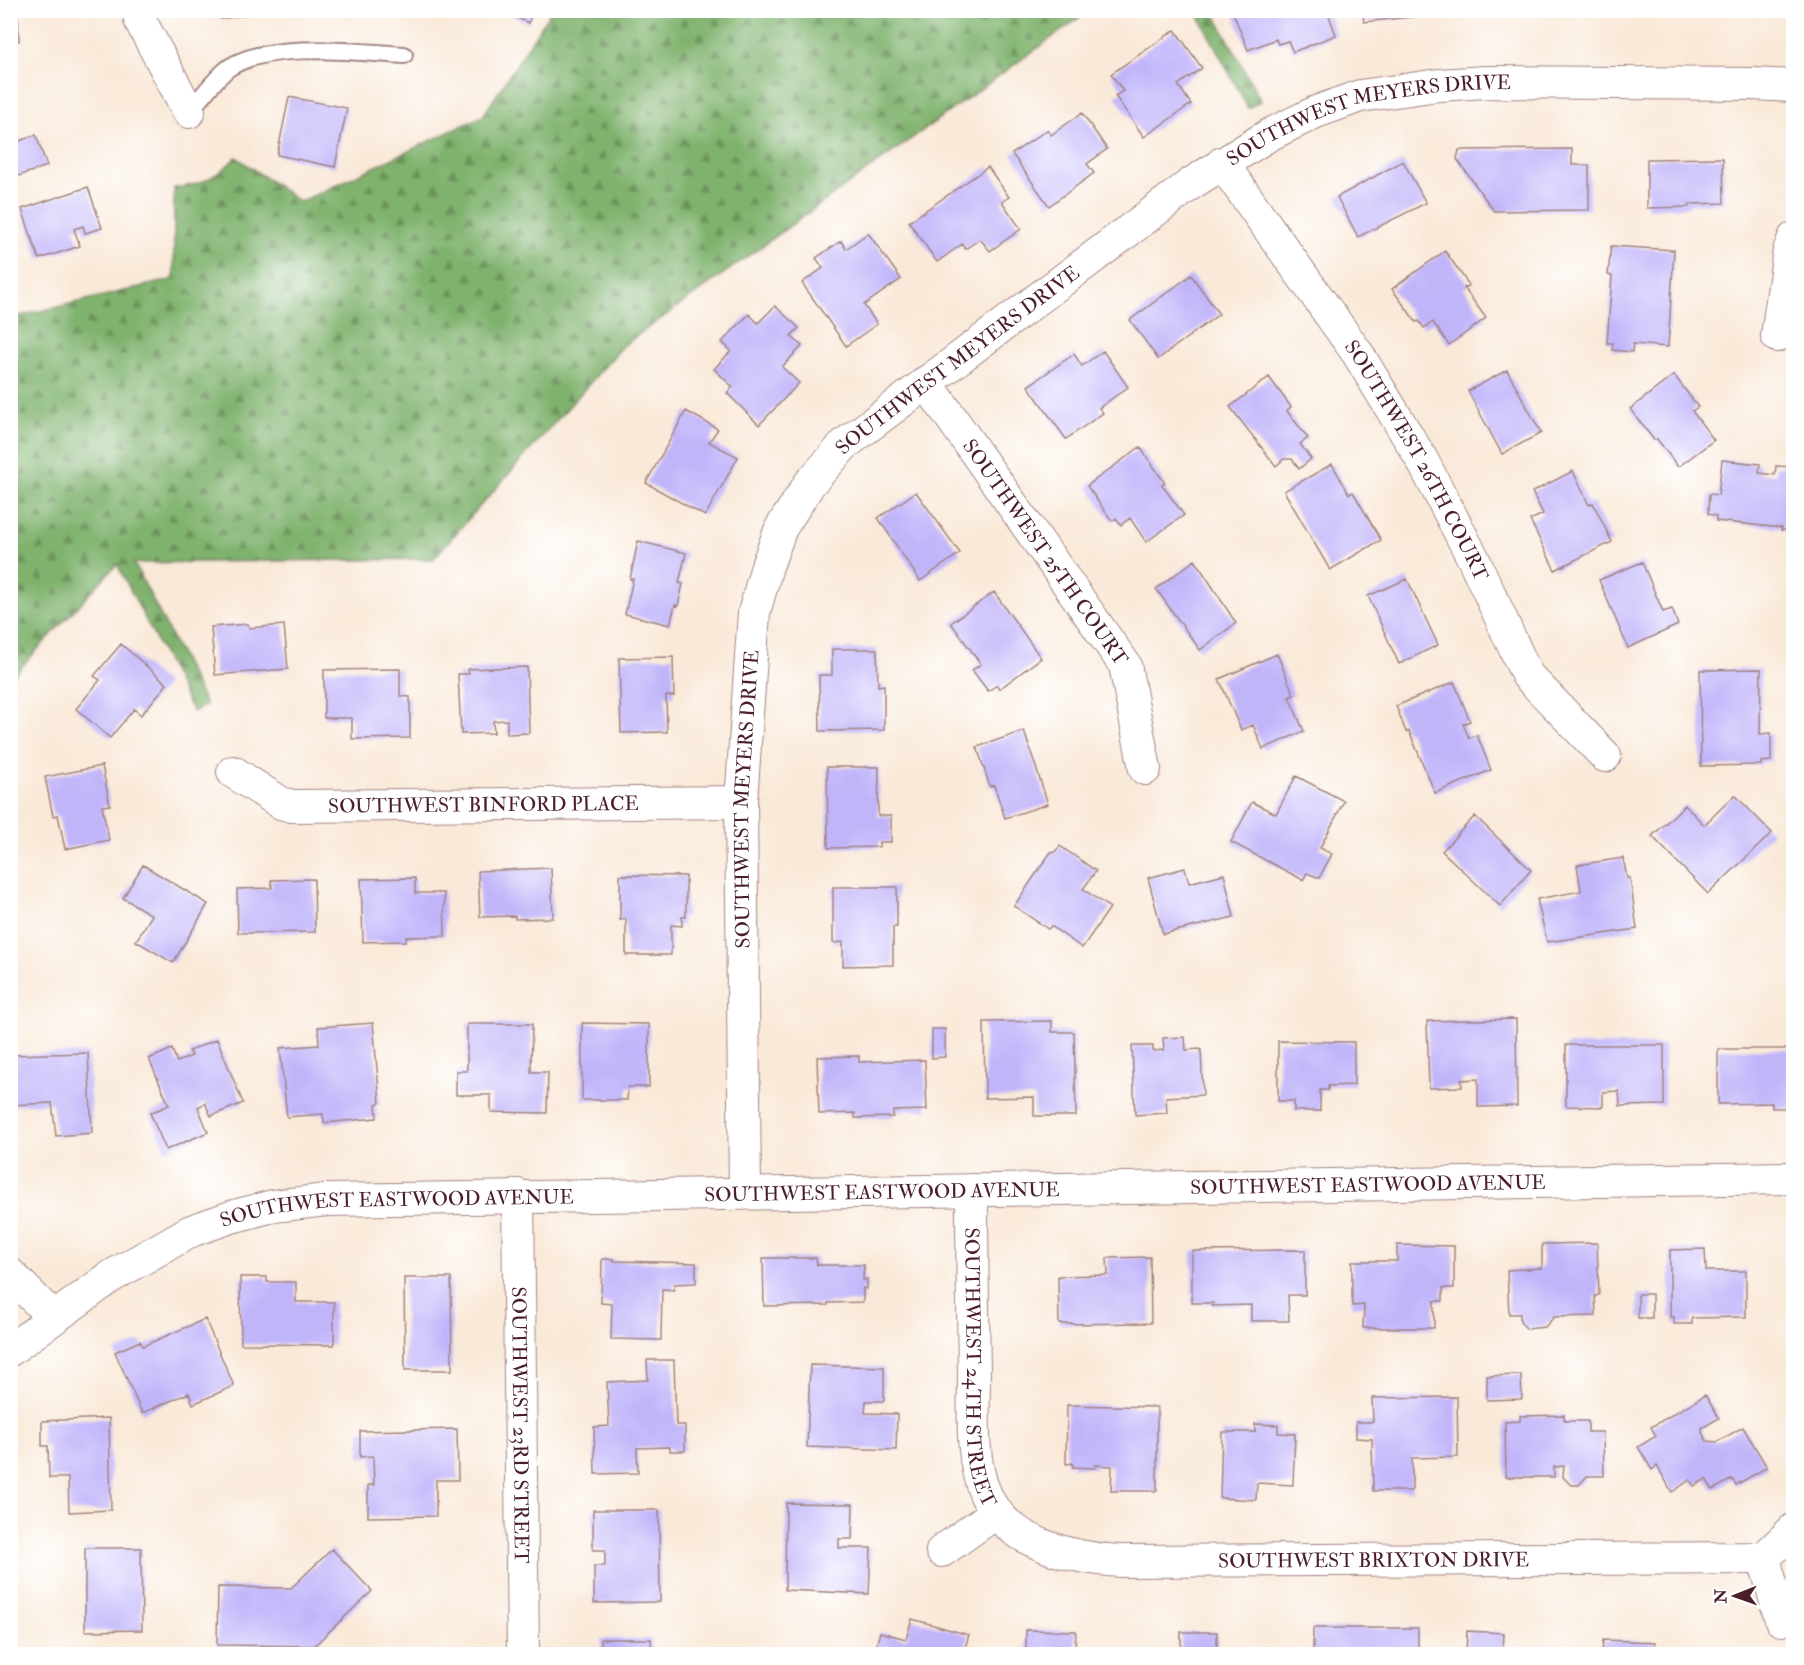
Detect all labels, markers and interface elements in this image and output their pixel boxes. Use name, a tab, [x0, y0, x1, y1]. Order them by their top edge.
street label: SOUTHWEST MEYERS DRIVE	[1222, 70, 1511, 171]
street label: SOUTHWEST MEYERS DRIVE	[830, 260, 1084, 460]
street label: SOUTHWEST 26TH COURT	[1339, 335, 1494, 585]
street label: SOUTHWEST 25TH COURT	[957, 434, 1133, 671]
street label: SOUTHWEST MEYERS DRIVE	[729, 649, 764, 949]
street label: SOUTHWEST BINFORD PLACE	[328, 791, 639, 819]
street label: SOUTHWEST EASTWOOD AVENUE	[1190, 1170, 1546, 1200]
street label: SOUTHWEST EASTWOOD AVENUE	[704, 1177, 1060, 1207]
street label: SOUTHWEST EASTWOOD AVENUE	[217, 1184, 574, 1233]
street label: SOUTHWEST 24TH STREET	[959, 1227, 1002, 1512]
street label: SOUTHWEST 23RD STREET	[506, 1286, 534, 1564]
street label: SOUTHWEST BRIXTON DRIVE	[1218, 1547, 1529, 1574]
north arrow	[1705, 1566, 1765, 1626]
text: N	[1711, 1588, 1731, 1605]

